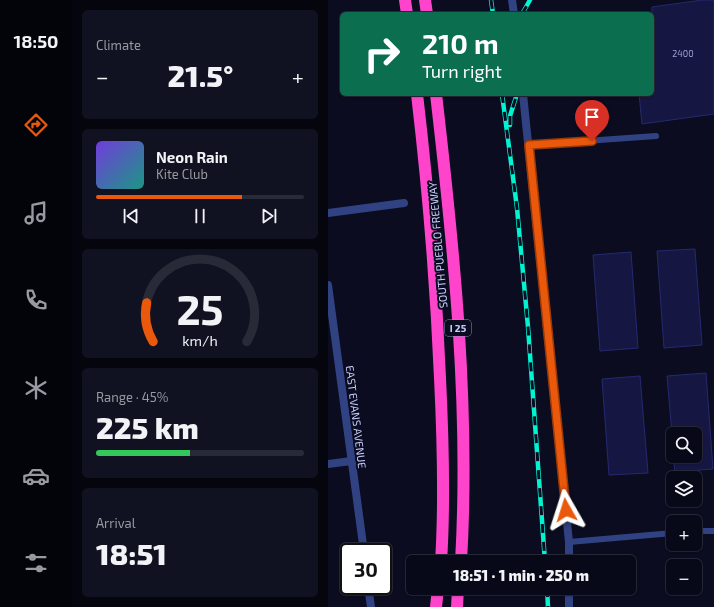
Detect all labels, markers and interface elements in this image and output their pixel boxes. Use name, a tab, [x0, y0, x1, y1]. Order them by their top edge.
text: 210 m	[422, 26, 499, 60]
icon: right	[356, 28, 408, 80]
text: 18:50	[14, 30, 58, 52]
text: Climate	[96, 37, 141, 53]
house number: 2400	[672, 48, 694, 59]
text: 21.5°	[168, 57, 233, 93]
text: Turn right	[422, 60, 502, 82]
text: −	[96, 63, 109, 89]
text: +	[292, 63, 304, 89]
pin	[575, 100, 609, 141]
icon: arrive	[581, 106, 603, 128]
icon: directions	[22, 111, 50, 139]
text: Neon Rain	[156, 148, 228, 166]
text: Kite Club	[156, 166, 208, 182]
street label: SOUTH PUEBLO FREEWAY	[425, 181, 450, 309]
icon: music	[22, 199, 50, 227]
icon: previous	[120, 205, 142, 227]
icon: pause	[189, 205, 211, 227]
icon: next	[258, 205, 280, 227]
text: 25	[176, 282, 224, 332]
icon: phone	[22, 286, 50, 314]
road number: I 25	[445, 320, 471, 336]
text: km/h	[182, 331, 218, 348]
street label: EAST EVANS AVENUE	[344, 365, 369, 469]
icon: climate	[22, 374, 50, 402]
text: Range · 45%	[96, 389, 168, 405]
text: 225 km	[96, 409, 199, 445]
map controls	[666, 427, 702, 595]
button: search	[666, 427, 702, 463]
icon: car	[22, 462, 50, 490]
button: layers	[666, 471, 702, 507]
position arrow	[545, 489, 587, 531]
text: Arrival	[96, 515, 136, 531]
button: +	[666, 515, 702, 551]
text: 18:51	[96, 535, 167, 571]
speed limit sign: 30	[340, 543, 392, 595]
icon: filters	[22, 549, 50, 577]
button: −	[666, 559, 702, 595]
text: 18:51 · 1 min · 250 m	[453, 566, 589, 584]

